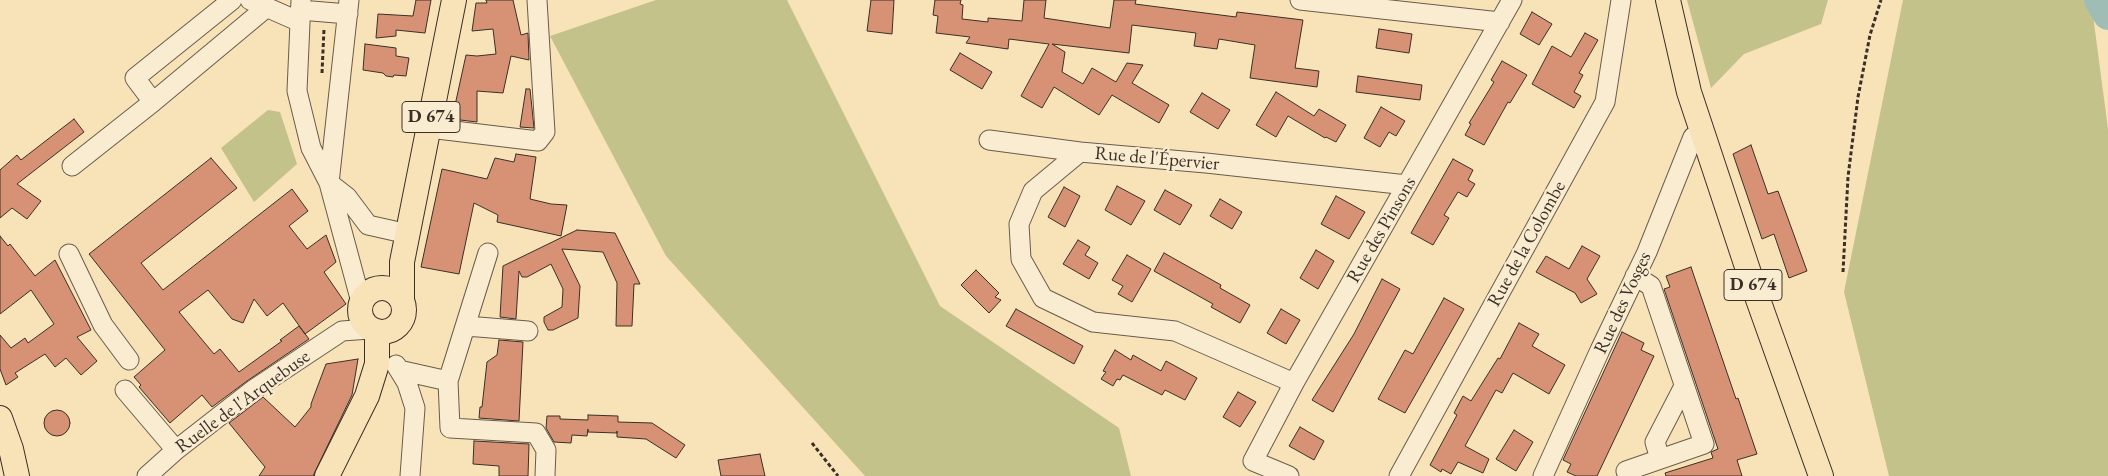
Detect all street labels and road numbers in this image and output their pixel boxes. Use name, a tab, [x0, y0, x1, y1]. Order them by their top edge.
road number: D 674	[402, 101, 460, 132]
street label: Rue de l'Épervier	[1094, 142, 1220, 176]
street label: Rue des Pinsons	[1342, 173, 1422, 287]
street label: Rue de la Colombe	[1483, 177, 1571, 311]
street label: Rue des Vosges	[1589, 248, 1657, 358]
road number: D 674	[1724, 270, 1782, 300]
street label: Ruelle de l'Arquebuse	[171, 346, 315, 458]

